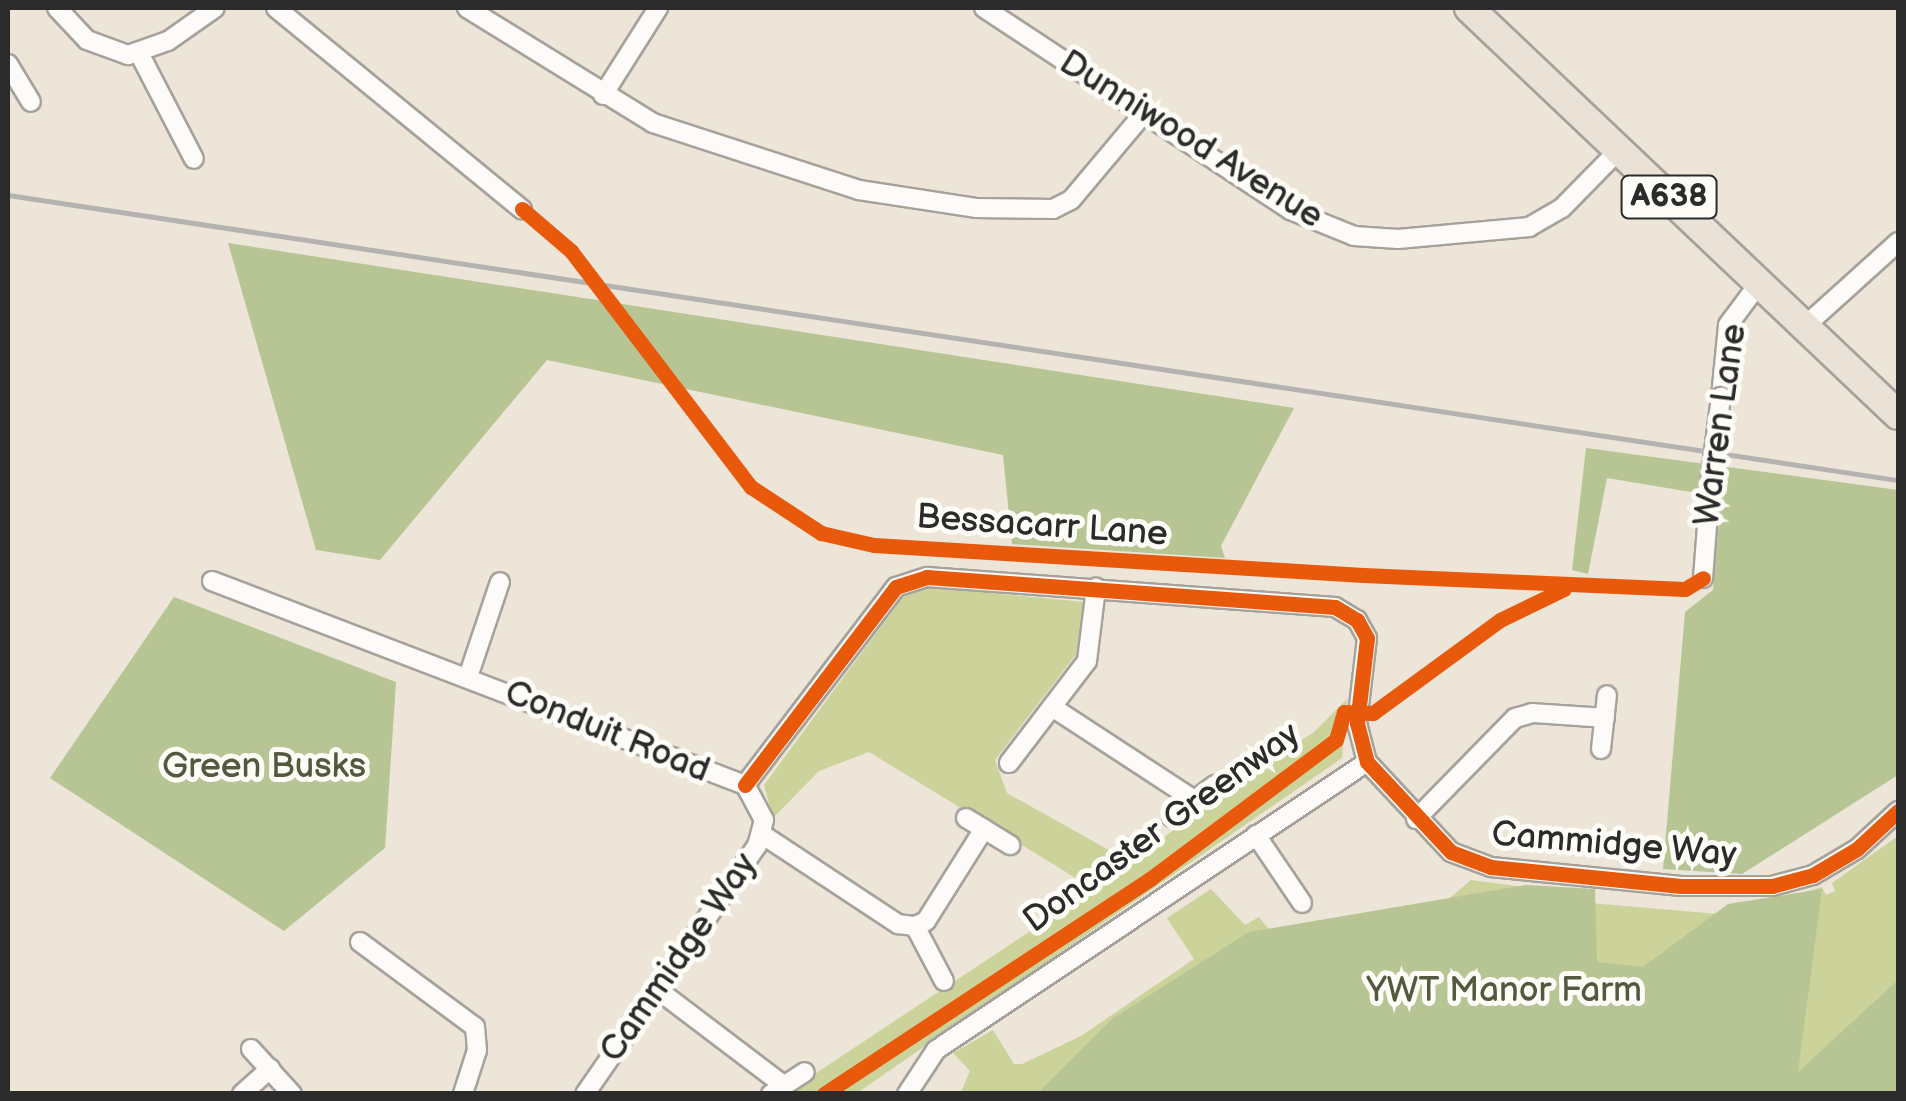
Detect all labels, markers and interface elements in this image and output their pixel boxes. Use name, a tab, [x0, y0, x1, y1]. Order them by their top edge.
street label: Dunniwood Avenue	[1052, 42, 1330, 238]
road number: A638	[1619, 170, 1719, 224]
street label: Warren Lane	[1686, 321, 1756, 529]
street label: Bessacarr Lane	[915, 496, 1169, 556]
street label: Conduit Road	[499, 672, 715, 792]
street label: Doncaster Greenway	[1016, 714, 1308, 942]
park label: Green Busks	[162, 746, 366, 788]
street label: Cammidge Way	[1489, 813, 1739, 877]
street label: Cammidge Way	[591, 845, 767, 1071]
park label: YWT Manor Farm	[1366, 970, 1642, 1012]

